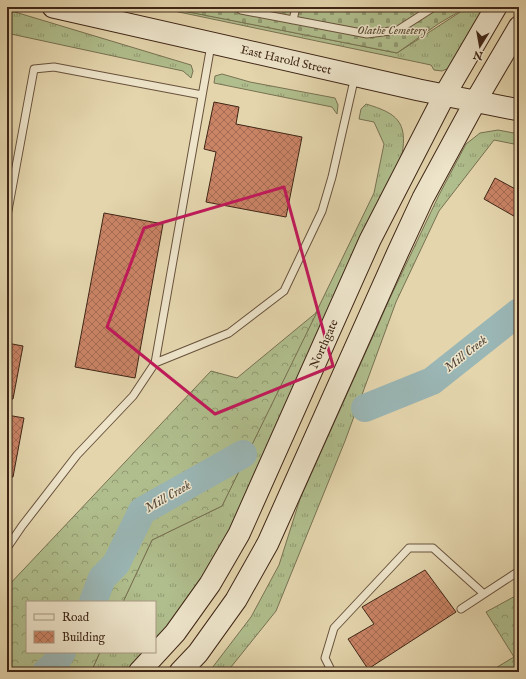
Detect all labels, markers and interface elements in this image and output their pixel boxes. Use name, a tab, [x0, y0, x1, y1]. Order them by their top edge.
park label: Olathe Cemetery	[357, 23, 427, 38]
north arrow	[460, 26, 500, 66]
street label: East Harold Street	[239, 42, 333, 78]
text: N	[472, 47, 485, 63]
street label: Northgate	[306, 316, 342, 371]
water label: Mill Creek	[441, 331, 492, 376]
water label: Mill Creek	[142, 477, 195, 517]
legend	[26, 601, 156, 653]
text: Road	[62, 610, 90, 625]
text: Building	[62, 630, 106, 645]

